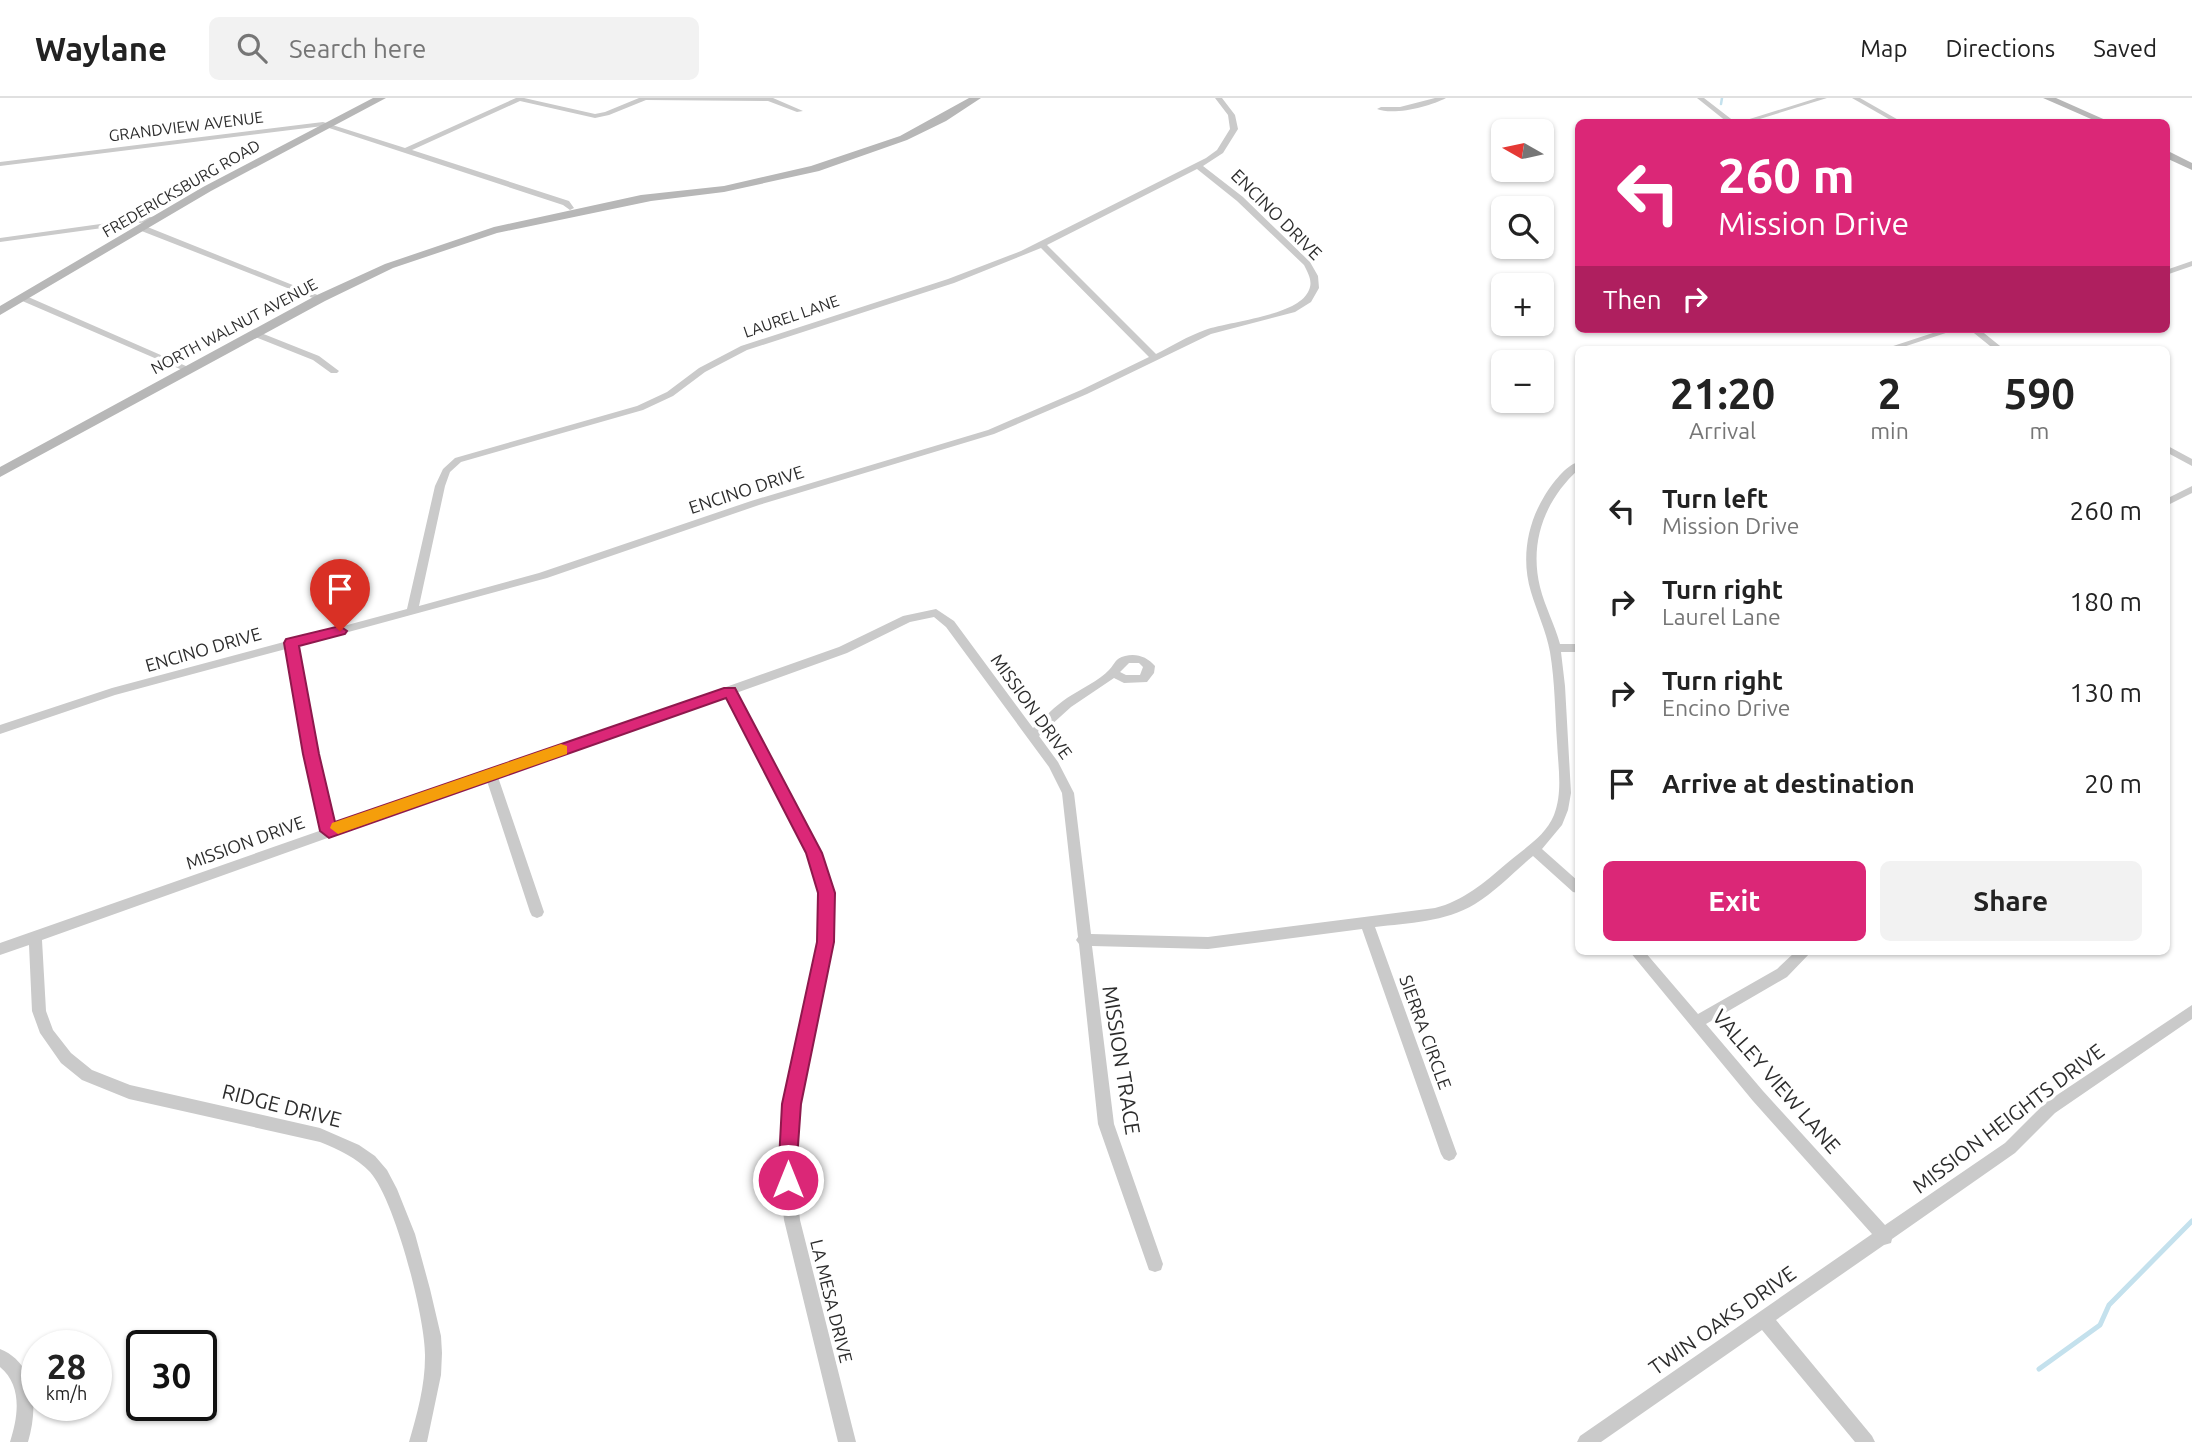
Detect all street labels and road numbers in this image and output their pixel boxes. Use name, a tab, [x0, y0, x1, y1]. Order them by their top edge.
street label: GRANDVIEW AVENUE	[108, 108, 264, 144]
street label: FREDERICKSBURG ROAD	[99, 136, 263, 240]
street label: ENCINO DRIVE	[1228, 165, 1326, 263]
street label: NORTH WALNUT AVENUE	[148, 274, 320, 378]
street label: LAUREL LANE	[741, 291, 841, 341]
street label: ENCINO DRIVE	[686, 461, 806, 517]
street label: ENCINO DRIVE	[143, 623, 263, 675]
street label: MISSION DRIVE	[987, 650, 1077, 762]
street label: MISSION DRIVE	[183, 811, 307, 873]
street label: SIERRA CIRCLE	[1396, 972, 1456, 1092]
street label: MISSION TRACE	[1098, 984, 1146, 1136]
street label: VALLEY VIEW LANE	[1708, 1004, 1846, 1158]
street label: MISSION HEIGHTS DRIVE	[1908, 1038, 2108, 1198]
street label: RIDGE DRIVE	[220, 1079, 344, 1131]
street label: LA MESA DRIVE	[807, 1237, 857, 1365]
street label: TWIN OAKS DRIVE	[1644, 1260, 1800, 1380]

